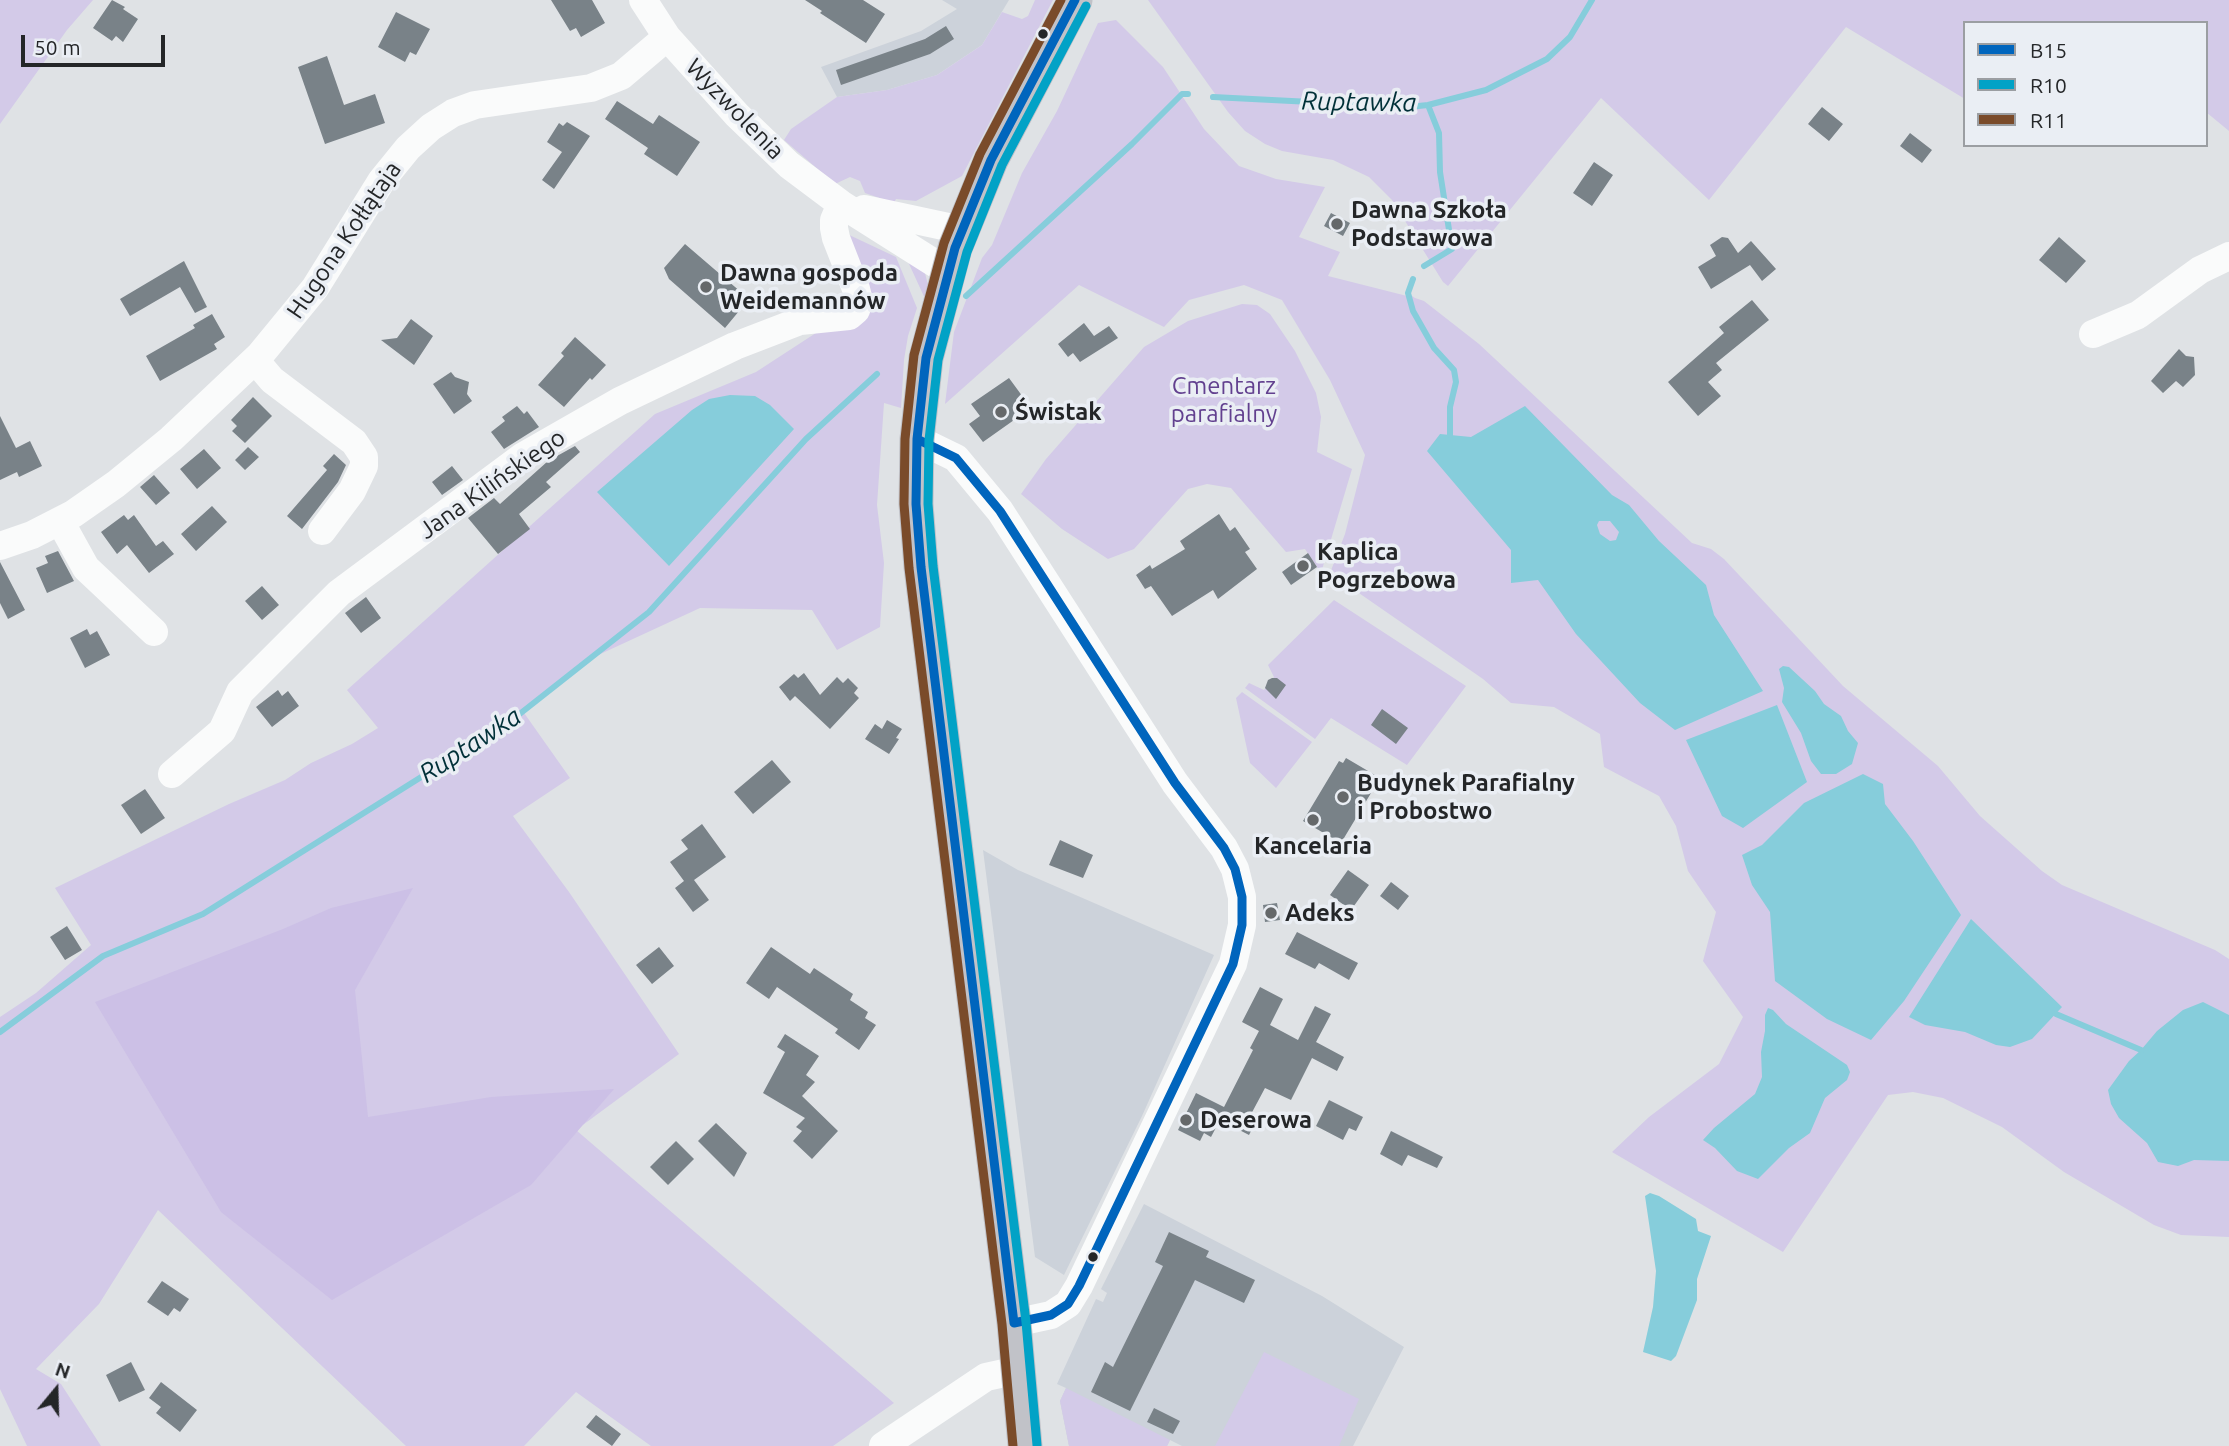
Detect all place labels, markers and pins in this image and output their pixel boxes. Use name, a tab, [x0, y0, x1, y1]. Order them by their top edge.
unlabelled marker	[1036, 27, 1050, 41]
place label: Dawna Szkoła Podstawowa	[1351, 196, 1507, 252]
marker: Dawna Szkoła Podstawowa	[1329, 216, 1345, 232]
place label: Dawna gospoda Weidemannów	[720, 259, 898, 315]
marker: Dawna gospoda Weidemannów	[698, 279, 714, 295]
place label: Świstak	[1015, 398, 1102, 426]
marker: Świstak	[993, 404, 1009, 420]
place label: Kaplica Pogrzebowa	[1317, 538, 1456, 594]
marker: Kaplica Pogrzebowa	[1295, 558, 1311, 574]
place label: Budynek Parafialny i Probostwo	[1357, 769, 1575, 825]
marker: Budynek Parafialny i Probostwo	[1335, 789, 1351, 805]
marker: Kancelaria	[1305, 812, 1321, 828]
place label: Kancelaria	[1254, 832, 1372, 860]
place label: Adeks	[1285, 899, 1355, 927]
marker: Adeks	[1263, 905, 1279, 921]
place label: Deserowa	[1200, 1106, 1312, 1134]
marker: Deserowa	[1178, 1112, 1194, 1128]
unlabelled marker	[1086, 1250, 1100, 1264]

